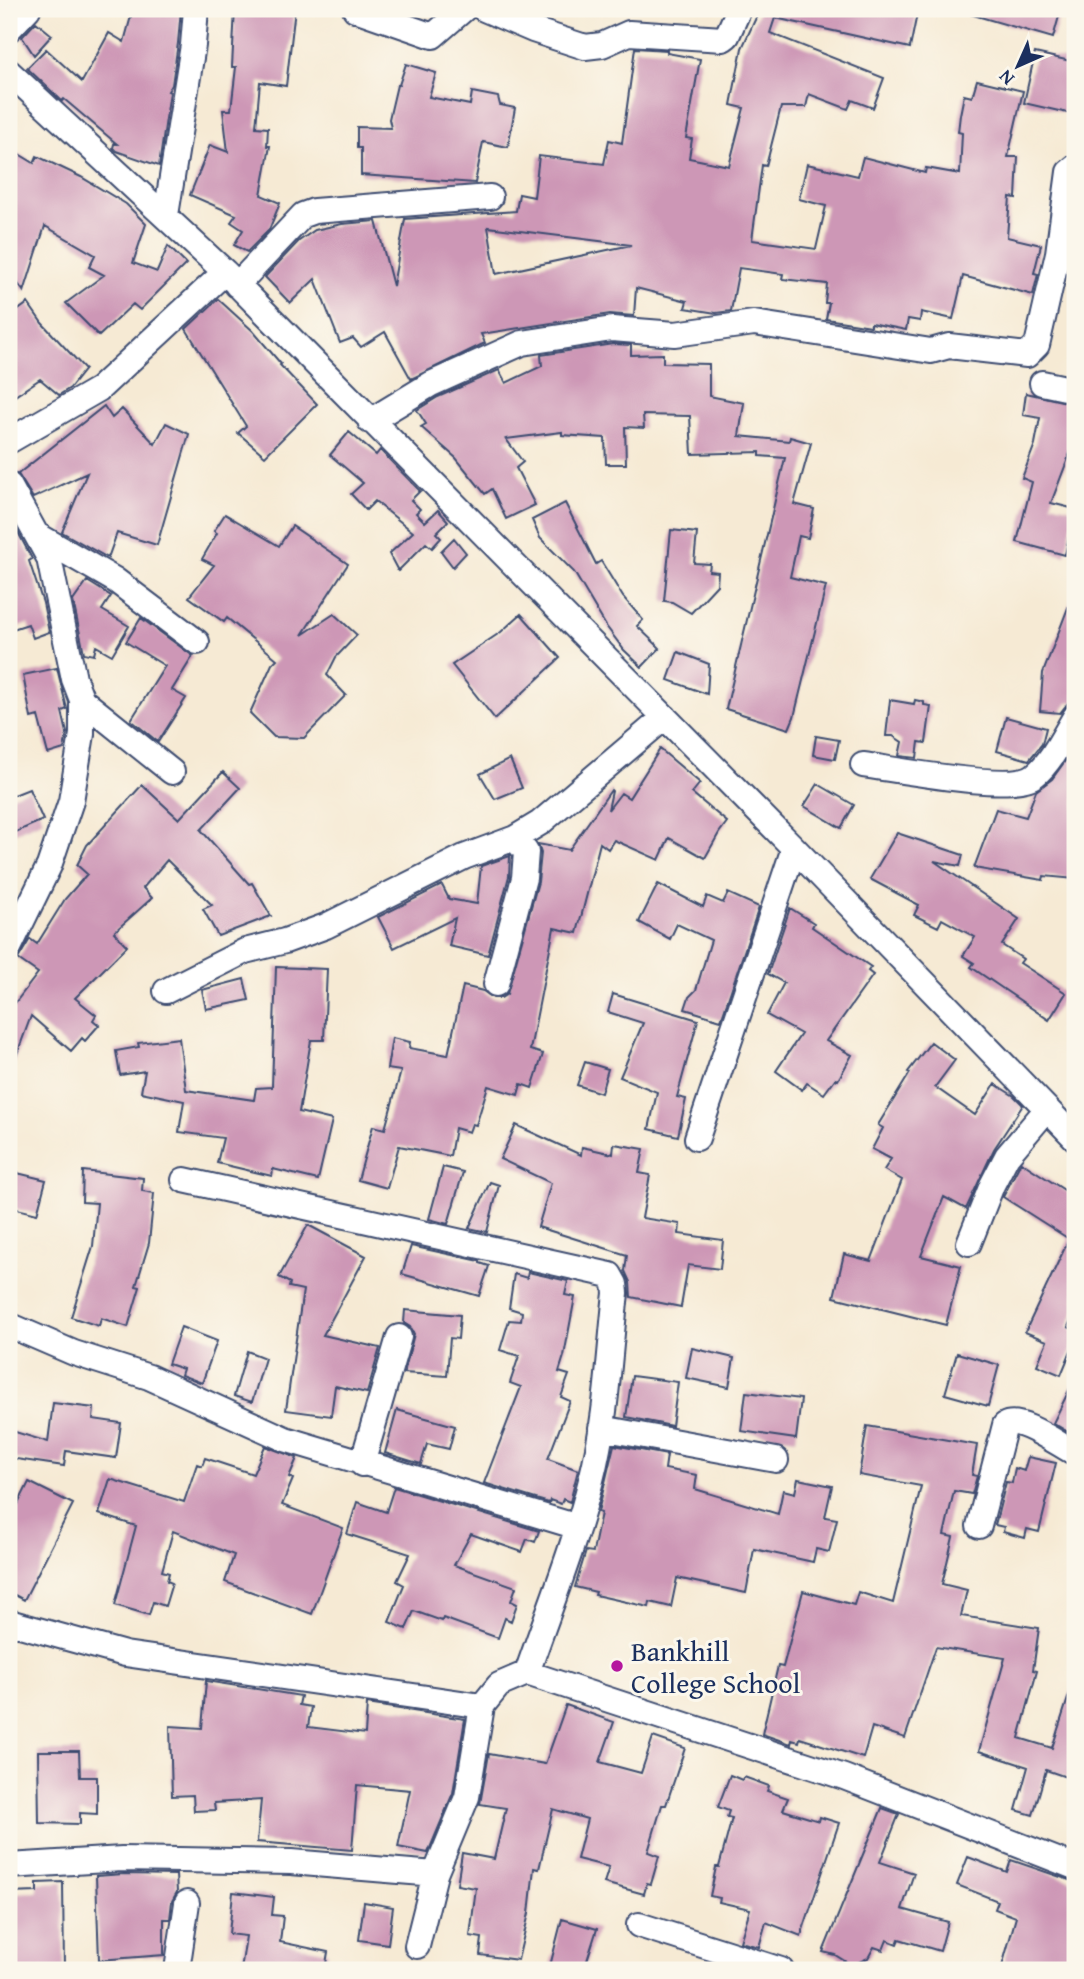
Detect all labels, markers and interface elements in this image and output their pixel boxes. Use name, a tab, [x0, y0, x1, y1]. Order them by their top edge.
north arrow	[982, 32, 1052, 102]
text: N	[991, 63, 1020, 92]
place label: Bankhill College School	[631, 1630, 801, 1703]
marker: Bankhill College School	[609, 1658, 625, 1674]

